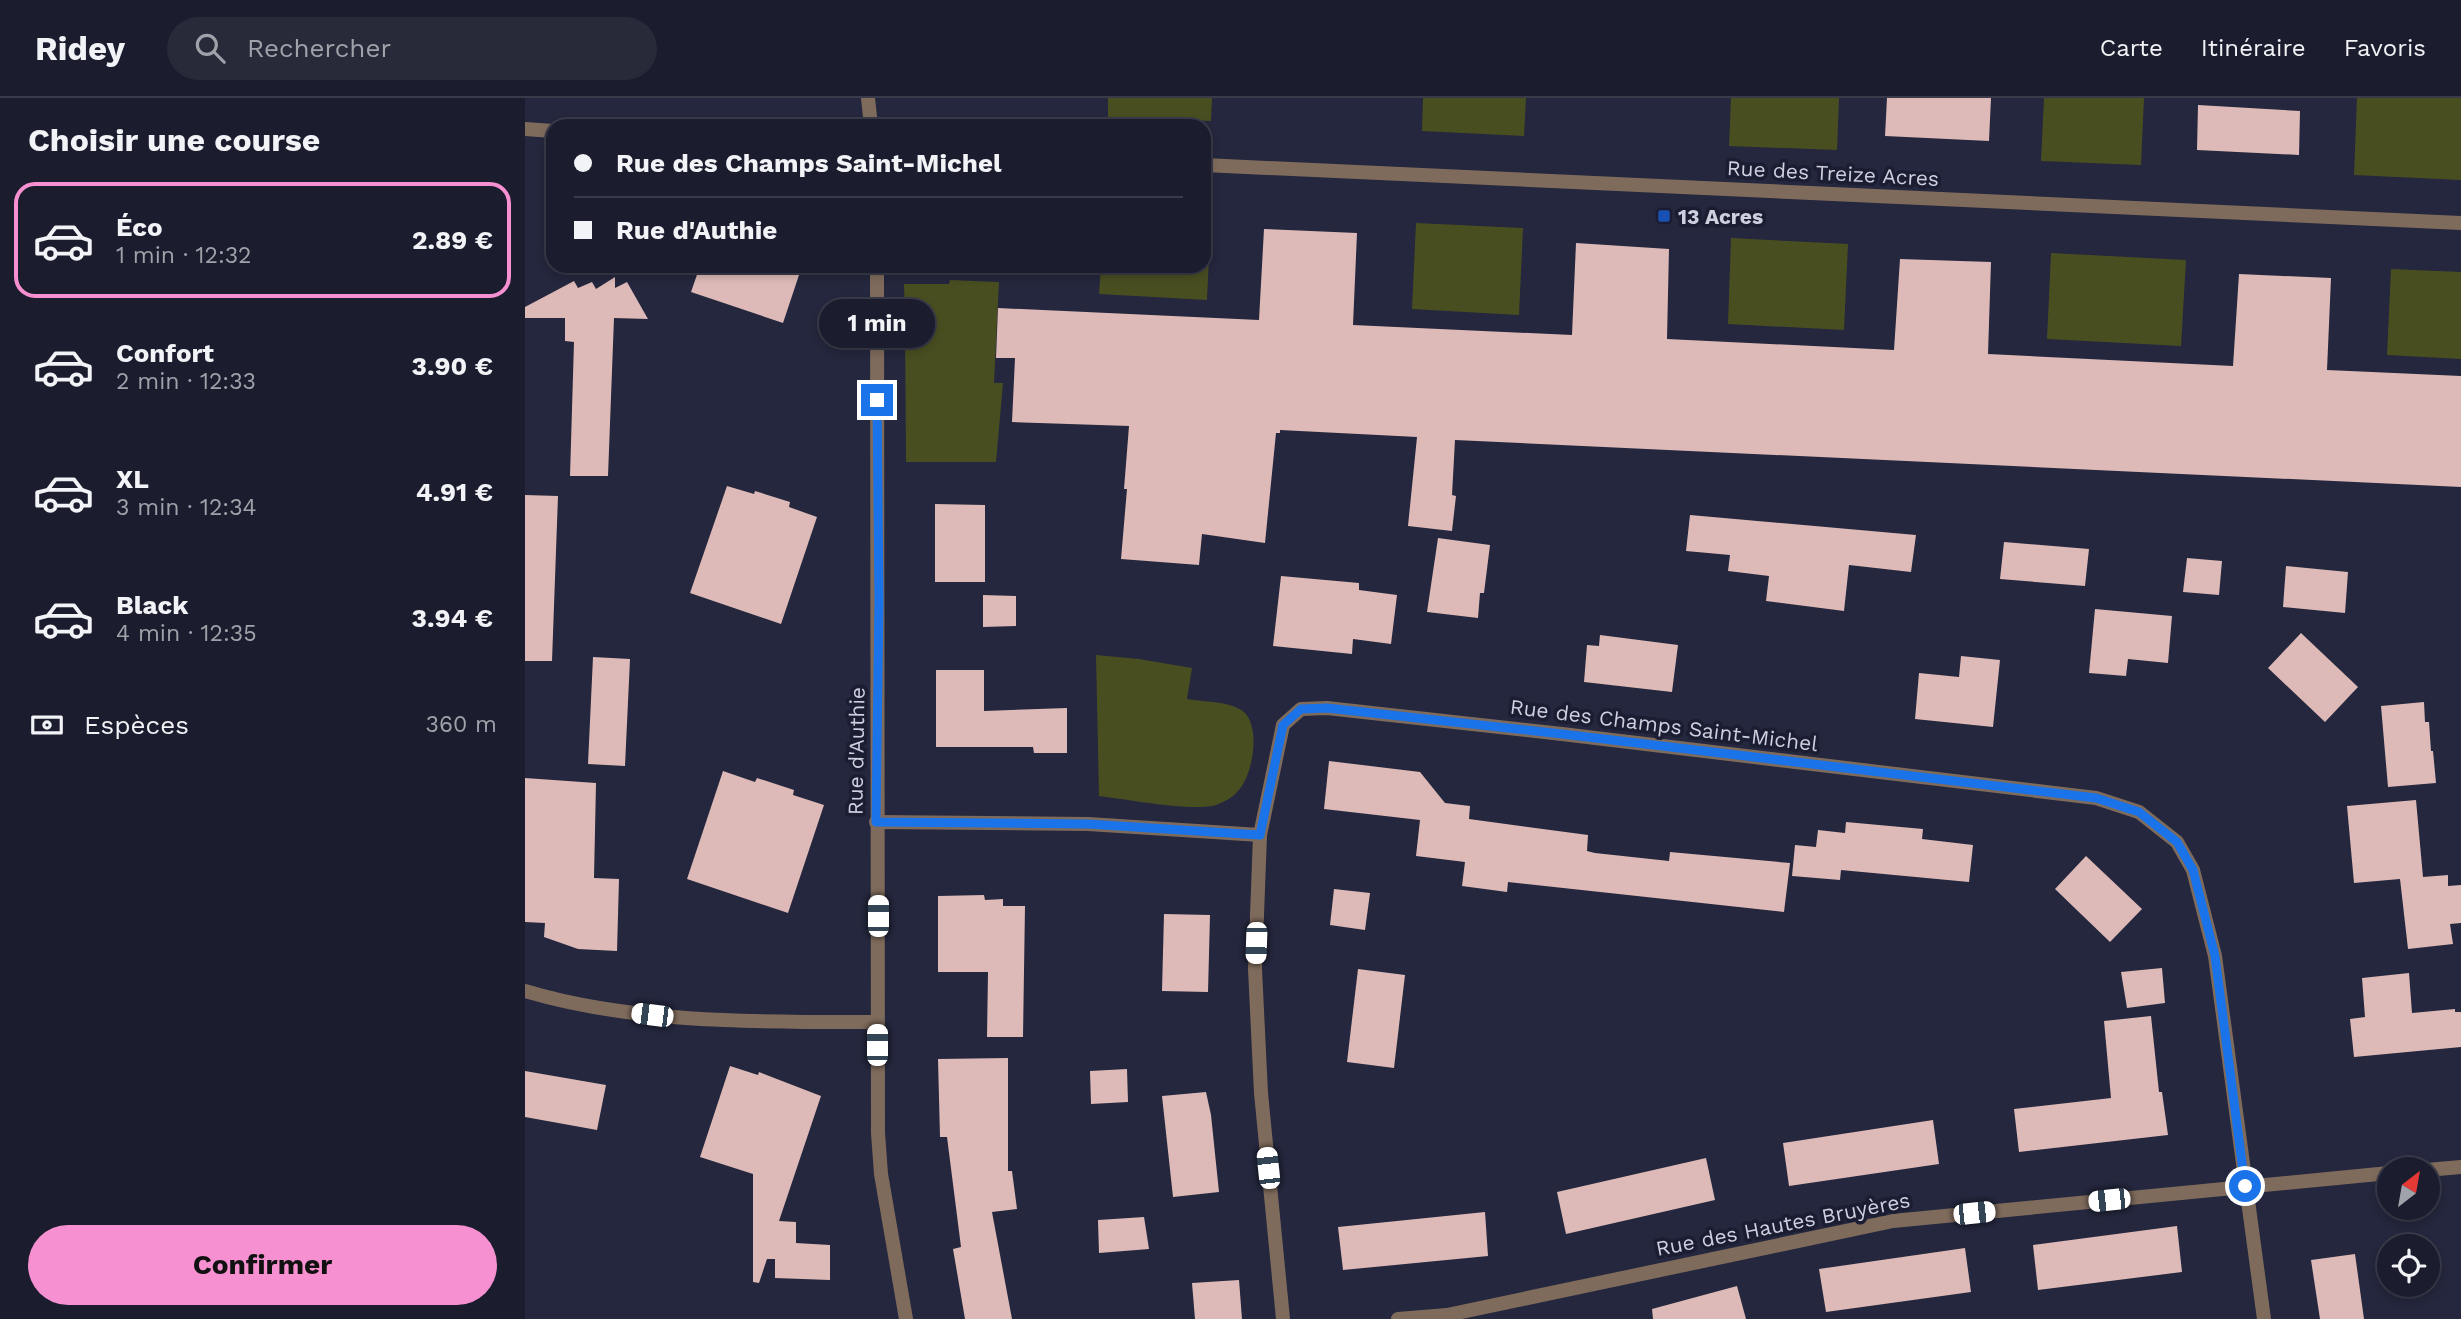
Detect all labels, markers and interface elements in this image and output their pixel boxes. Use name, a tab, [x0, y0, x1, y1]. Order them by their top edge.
search box	[167, 17, 657, 80]
text: Ridey	[35, 29, 125, 68]
icon: search	[191, 29, 229, 67]
text: Rechercher	[247, 33, 391, 63]
text: Carte	[2100, 34, 2163, 62]
text: Itinéraire	[2201, 34, 2306, 62]
text: Favoris	[2344, 34, 2426, 62]
text: Choisir une course	[28, 121, 320, 159]
text: Rue des Champs Saint-Michel	[616, 148, 1001, 178]
street label: Rue des Treize Acres	[1726, 155, 1940, 191]
place label: 13 Acres	[1678, 204, 1763, 229]
marker: 13 Acres	[1656, 208, 1672, 224]
icon: car	[32, 209, 95, 272]
text: Éco	[116, 212, 163, 242]
text: Rue d'Authie	[616, 215, 777, 245]
text: 2.89 €	[412, 225, 493, 255]
text: 1 min · 12:32	[116, 242, 252, 269]
callout: 1 min	[819, 299, 935, 348]
text: 1 min	[847, 310, 907, 337]
icon: car	[32, 335, 95, 398]
text: Confort	[116, 338, 214, 368]
text: 3.90 €	[412, 351, 493, 381]
text: 2 min · 12:33	[116, 368, 256, 395]
route end	[861, 384, 893, 416]
icon: car	[32, 461, 95, 524]
text: XL	[116, 464, 149, 494]
text: 4.91 €	[416, 477, 493, 507]
text: 3 min · 12:34	[116, 494, 257, 521]
icon: car	[32, 587, 95, 650]
text: Black	[116, 590, 188, 620]
text: 3.94 €	[412, 603, 493, 633]
text: 4 min · 12:35	[116, 620, 257, 647]
street label: Rue d'Authie	[842, 687, 870, 815]
street label: Rue des Champs Saint-Michel	[1509, 694, 1820, 756]
icon: cash	[28, 706, 66, 744]
text: Espèces	[84, 710, 189, 740]
text: 360 m	[426, 711, 497, 738]
car	[868, 895, 889, 937]
car	[1245, 922, 1268, 964]
car	[630, 1002, 675, 1028]
car	[867, 1024, 888, 1066]
car	[1256, 1146, 1281, 1190]
north arrow	[2377, 1157, 2439, 1220]
map controls	[2377, 1157, 2440, 1297]
route start	[2229, 1170, 2261, 1202]
street label: Rue des Hautes Bruyères	[1654, 1187, 1912, 1261]
car	[2088, 1187, 2131, 1213]
car	[1953, 1200, 1996, 1226]
button: Confirmer	[28, 1225, 497, 1305]
button: locate	[2377, 1234, 2440, 1297]

